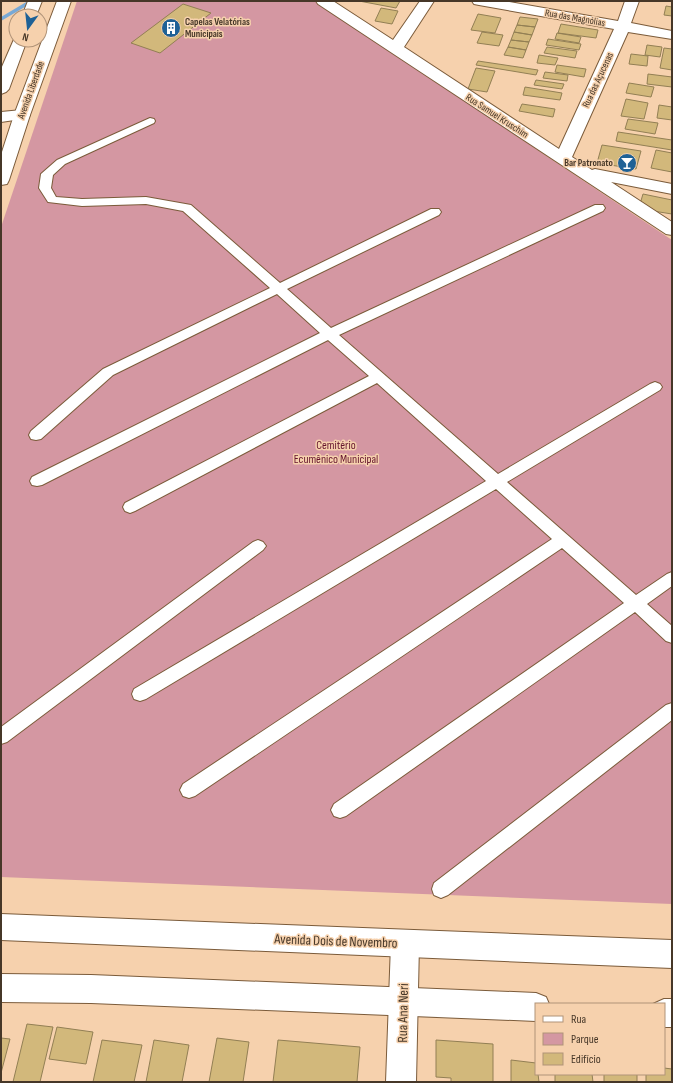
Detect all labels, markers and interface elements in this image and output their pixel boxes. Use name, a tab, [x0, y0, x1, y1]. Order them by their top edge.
street label: Rua das Magnólias	[544, 7, 606, 29]
north arrow	[8, 8, 48, 48]
place label: Capelas Velatórias Municipais	[185, 16, 250, 40]
building icon: Capelas Velatórias Municipais	[160, 17, 182, 39]
text: N	[21, 30, 30, 44]
street label: Rua das Açucenas	[580, 50, 616, 110]
street label: Avenida Liberdade	[15, 60, 47, 121]
street label: Rua Samuel Kruschim	[463, 91, 531, 141]
bar icon: Bar Patronato	[616, 152, 638, 174]
place label: Bar Patronato	[564, 157, 613, 169]
park label: Cemitério Ecumênico Municipal	[294, 438, 378, 467]
street label: Avenida Dois de Novembro	[273, 930, 398, 952]
street label: Rua Ana Neri	[394, 983, 412, 1043]
legend	[535, 1003, 665, 1075]
text: Rua	[571, 1012, 587, 1027]
text: Parque	[571, 1032, 599, 1047]
text: Edifício	[571, 1052, 601, 1067]

